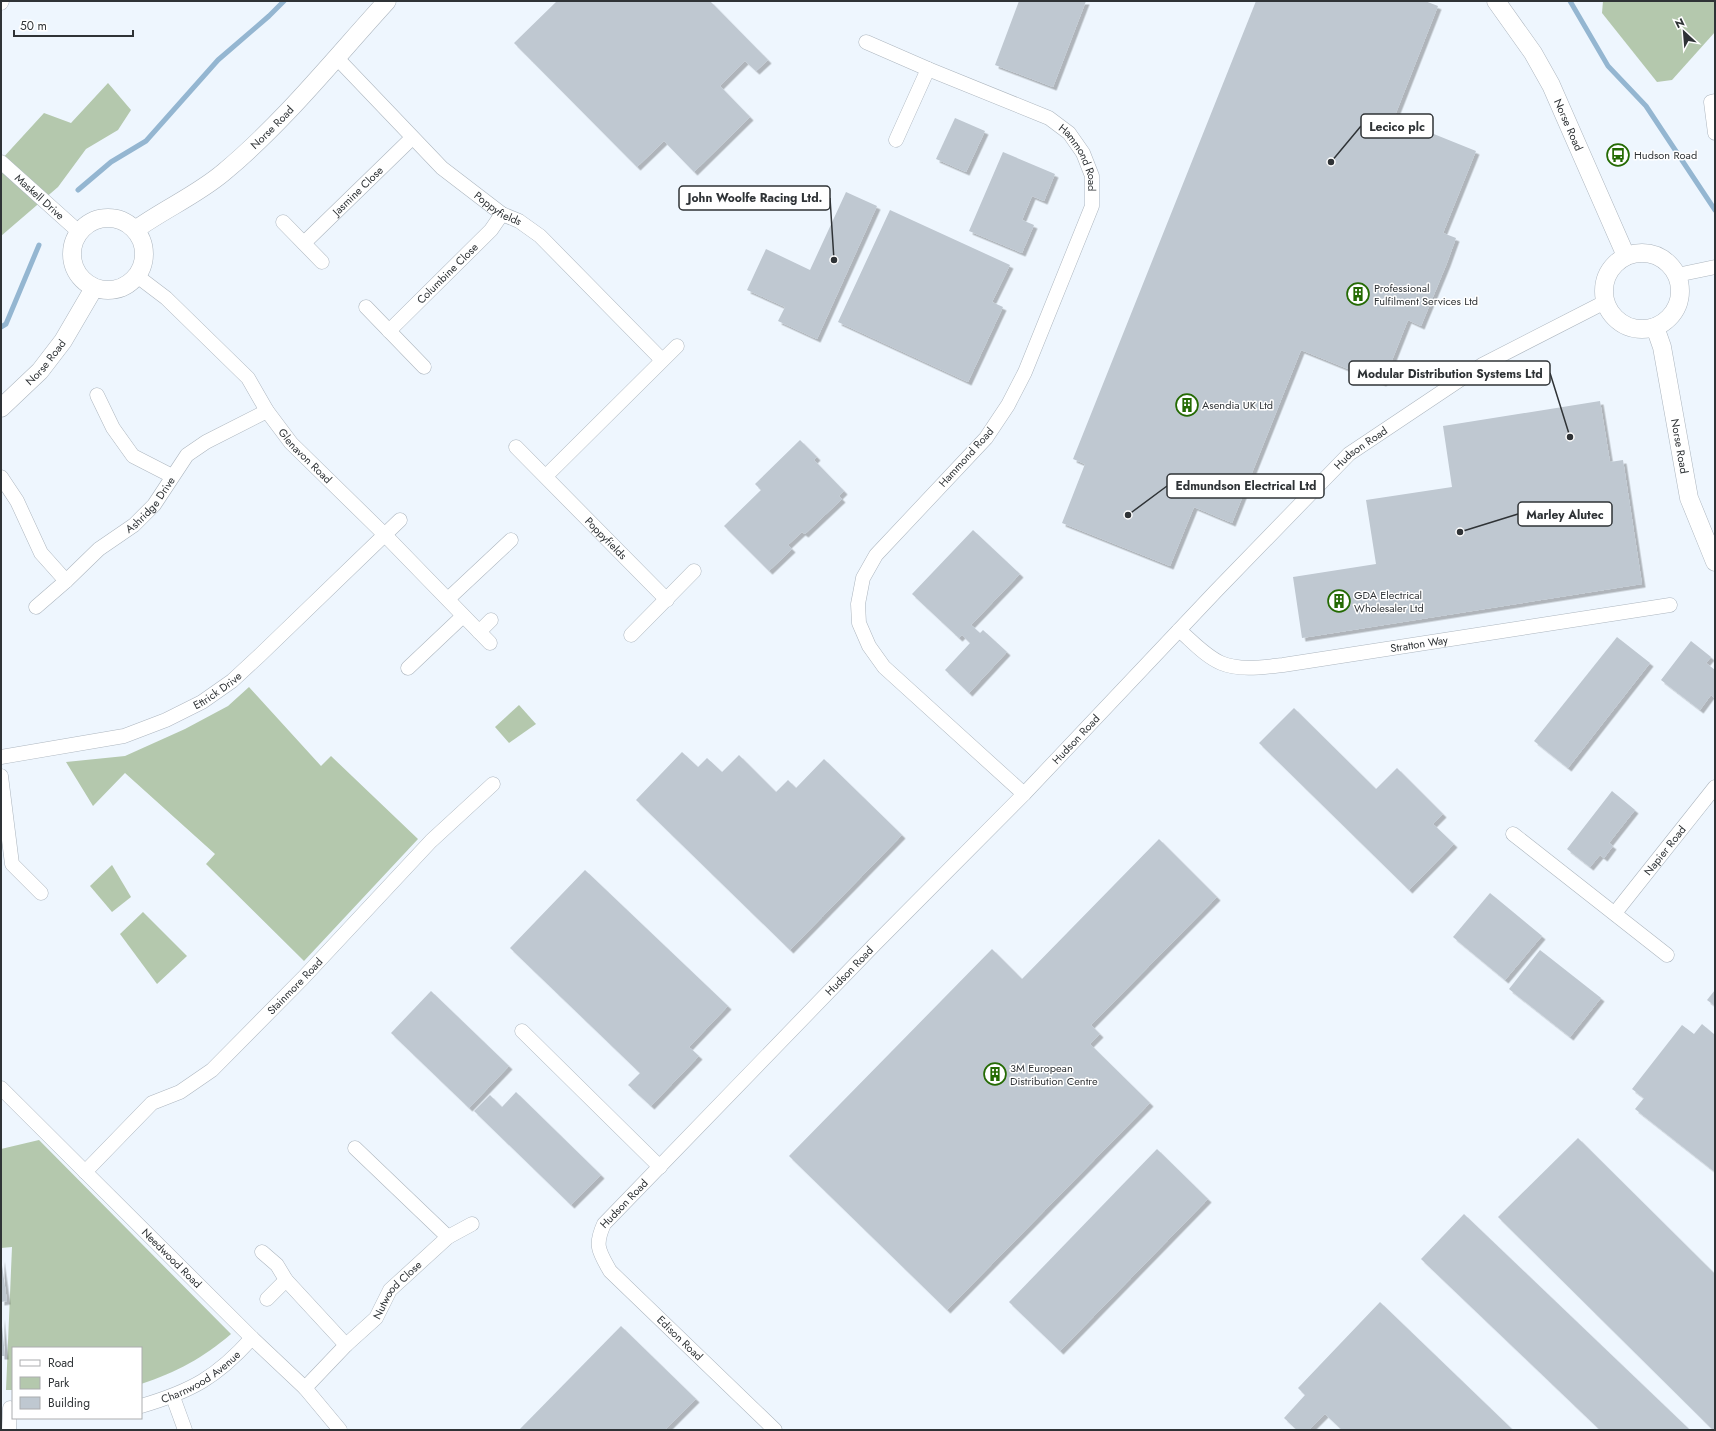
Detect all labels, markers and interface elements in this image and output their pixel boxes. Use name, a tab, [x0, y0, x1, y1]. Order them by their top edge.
scale bar	[14, 12, 133, 38]
north arrow	[1664, 12, 1704, 52]
text: N	[1672, 14, 1687, 32]
text: 50 m	[20, 17, 47, 35]
street label: Norse Road	[1550, 96, 1587, 153]
street label: Norse Road	[247, 102, 297, 153]
callout: Lecico plc	[1361, 114, 1433, 138]
text: Lecico plc	[1369, 118, 1425, 136]
street label: Hammond Road	[1055, 120, 1100, 191]
bus stop icon: Hudson Road	[1605, 142, 1631, 168]
place label: Hudson Road	[1634, 147, 1697, 163]
street label: Jasmine Close	[328, 162, 387, 220]
street label: Maskell Drive	[11, 170, 68, 224]
callout: John Woolfe Racing Ltd.	[679, 186, 830, 210]
street label: Poppyfields	[471, 188, 526, 229]
text: John Woolfe Racing Ltd.	[686, 189, 823, 207]
street label: Columbine Close	[413, 239, 482, 307]
place label: Professional Fulfilment Services Ltd	[1374, 280, 1478, 309]
building icon: Professional Fulfilment Services Ltd	[1345, 281, 1371, 307]
street label: Norse Road	[22, 336, 69, 389]
callout: Modular Distribution Systems Ltd	[1349, 361, 1550, 385]
text: Modular Distribution Systems Ltd	[1357, 365, 1543, 383]
building icon: Asendia UK Ltd	[1174, 392, 1200, 418]
place label: Asendia UK Ltd	[1202, 397, 1273, 413]
street label: Norse Road	[1667, 418, 1693, 475]
street label: Hudson Road	[1330, 423, 1391, 473]
street label: Hammond Road	[935, 424, 997, 490]
street label: Glenavon Road	[275, 425, 336, 487]
street label: Ashridge Drive	[122, 473, 179, 537]
callout: Edmundson Electrical Ltd	[1167, 474, 1324, 498]
text: Edmundson Electrical Ltd	[1176, 477, 1316, 495]
callout: Marley Alutec	[1518, 502, 1612, 526]
text: Marley Alutec	[1526, 506, 1604, 524]
street label: Poppyfields	[581, 513, 631, 563]
place label: GDA Electrical Wholesaler Ltd	[1354, 587, 1424, 616]
building icon: GDA Electrical Wholesaler Ltd	[1326, 588, 1352, 614]
street label: Stratton Way	[1389, 632, 1449, 656]
street label: Ettrick Drive	[190, 668, 245, 713]
street label: Hudson Road	[1048, 711, 1103, 768]
street label: Napier Road	[1640, 822, 1689, 879]
street label: Hudson Road	[821, 942, 877, 999]
street label: Stainmore Road	[263, 954, 326, 1018]
place label: 3M European Distribution Centre	[1010, 1060, 1098, 1089]
building icon: 3M European Distribution Centre	[982, 1061, 1008, 1087]
street label: Hudson Road	[596, 1175, 652, 1232]
street label: Needwood Road	[138, 1225, 205, 1292]
street label: Nutwood Close	[369, 1257, 425, 1322]
street label: Edison Road	[653, 1312, 707, 1364]
street label: Charnwood Avenue	[159, 1346, 244, 1407]
legend	[12, 1347, 142, 1419]
text: Road	[48, 1354, 74, 1372]
text: Park	[48, 1374, 70, 1392]
text: Building	[48, 1394, 90, 1412]

